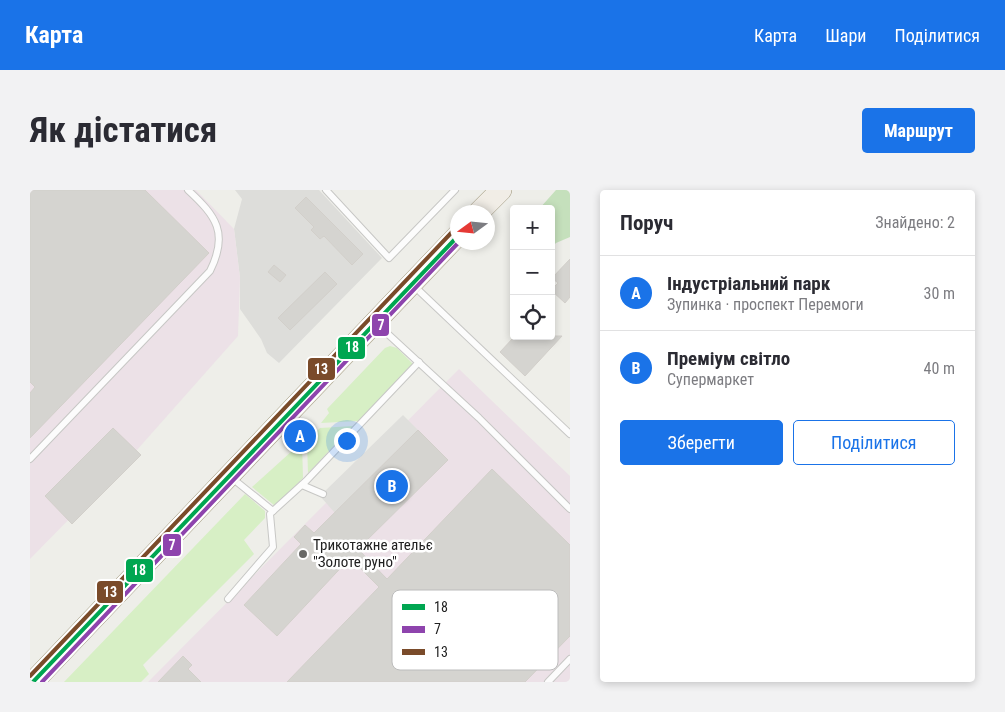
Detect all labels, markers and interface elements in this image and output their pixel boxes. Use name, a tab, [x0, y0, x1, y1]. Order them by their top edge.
text: Карта	[25, 21, 83, 49]
text: Карта	[754, 25, 797, 46]
text: Шари	[825, 25, 866, 46]
text: Поділитися	[894, 25, 980, 46]
button: Маршрут	[862, 108, 975, 153]
text: Як дістатися	[30, 110, 217, 151]
north arrow	[450, 205, 495, 250]
map controls	[510, 205, 555, 340]
button: +	[510, 205, 555, 250]
text: Поруч	[620, 211, 673, 235]
text: Знайдено: 2	[875, 213, 955, 232]
button: −	[510, 250, 555, 295]
text: Індустріальний парк	[667, 272, 830, 295]
text: A	[631, 284, 641, 303]
text: 30 m	[923, 284, 955, 303]
button: locate	[510, 295, 555, 340]
text: Зупинка · проспект Перемоги	[667, 295, 864, 314]
line badge: 7	[371, 313, 390, 337]
text: 7	[377, 317, 385, 333]
line badge: 18	[337, 336, 366, 360]
text: 18	[345, 339, 359, 355]
text: Преміум світло	[667, 347, 790, 370]
line badge: 13	[307, 357, 336, 381]
text: B	[632, 359, 640, 378]
text: 40 m	[923, 359, 955, 378]
text: 13	[314, 361, 328, 377]
text: Супермаркет	[667, 370, 754, 389]
pin: A	[284, 417, 316, 455]
button: Зберегти	[620, 420, 783, 465]
button: Поділитися	[793, 420, 955, 465]
your location	[334, 428, 360, 454]
pin: B	[376, 467, 408, 505]
line badge: 7	[162, 533, 182, 557]
place label: Трикотажне ательє "Золоте руно"	[313, 536, 433, 571]
text: 7	[168, 537, 176, 553]
marker: Трикотажне ательє "Золоте руно"	[297, 548, 309, 560]
line badge: 18	[125, 558, 154, 583]
text: 18	[132, 562, 146, 578]
line badge: 13	[96, 580, 124, 604]
text: 13	[103, 584, 117, 600]
legend	[392, 590, 558, 670]
text: 18	[434, 599, 448, 615]
text: 7	[434, 621, 441, 637]
text: 13	[434, 644, 448, 660]

